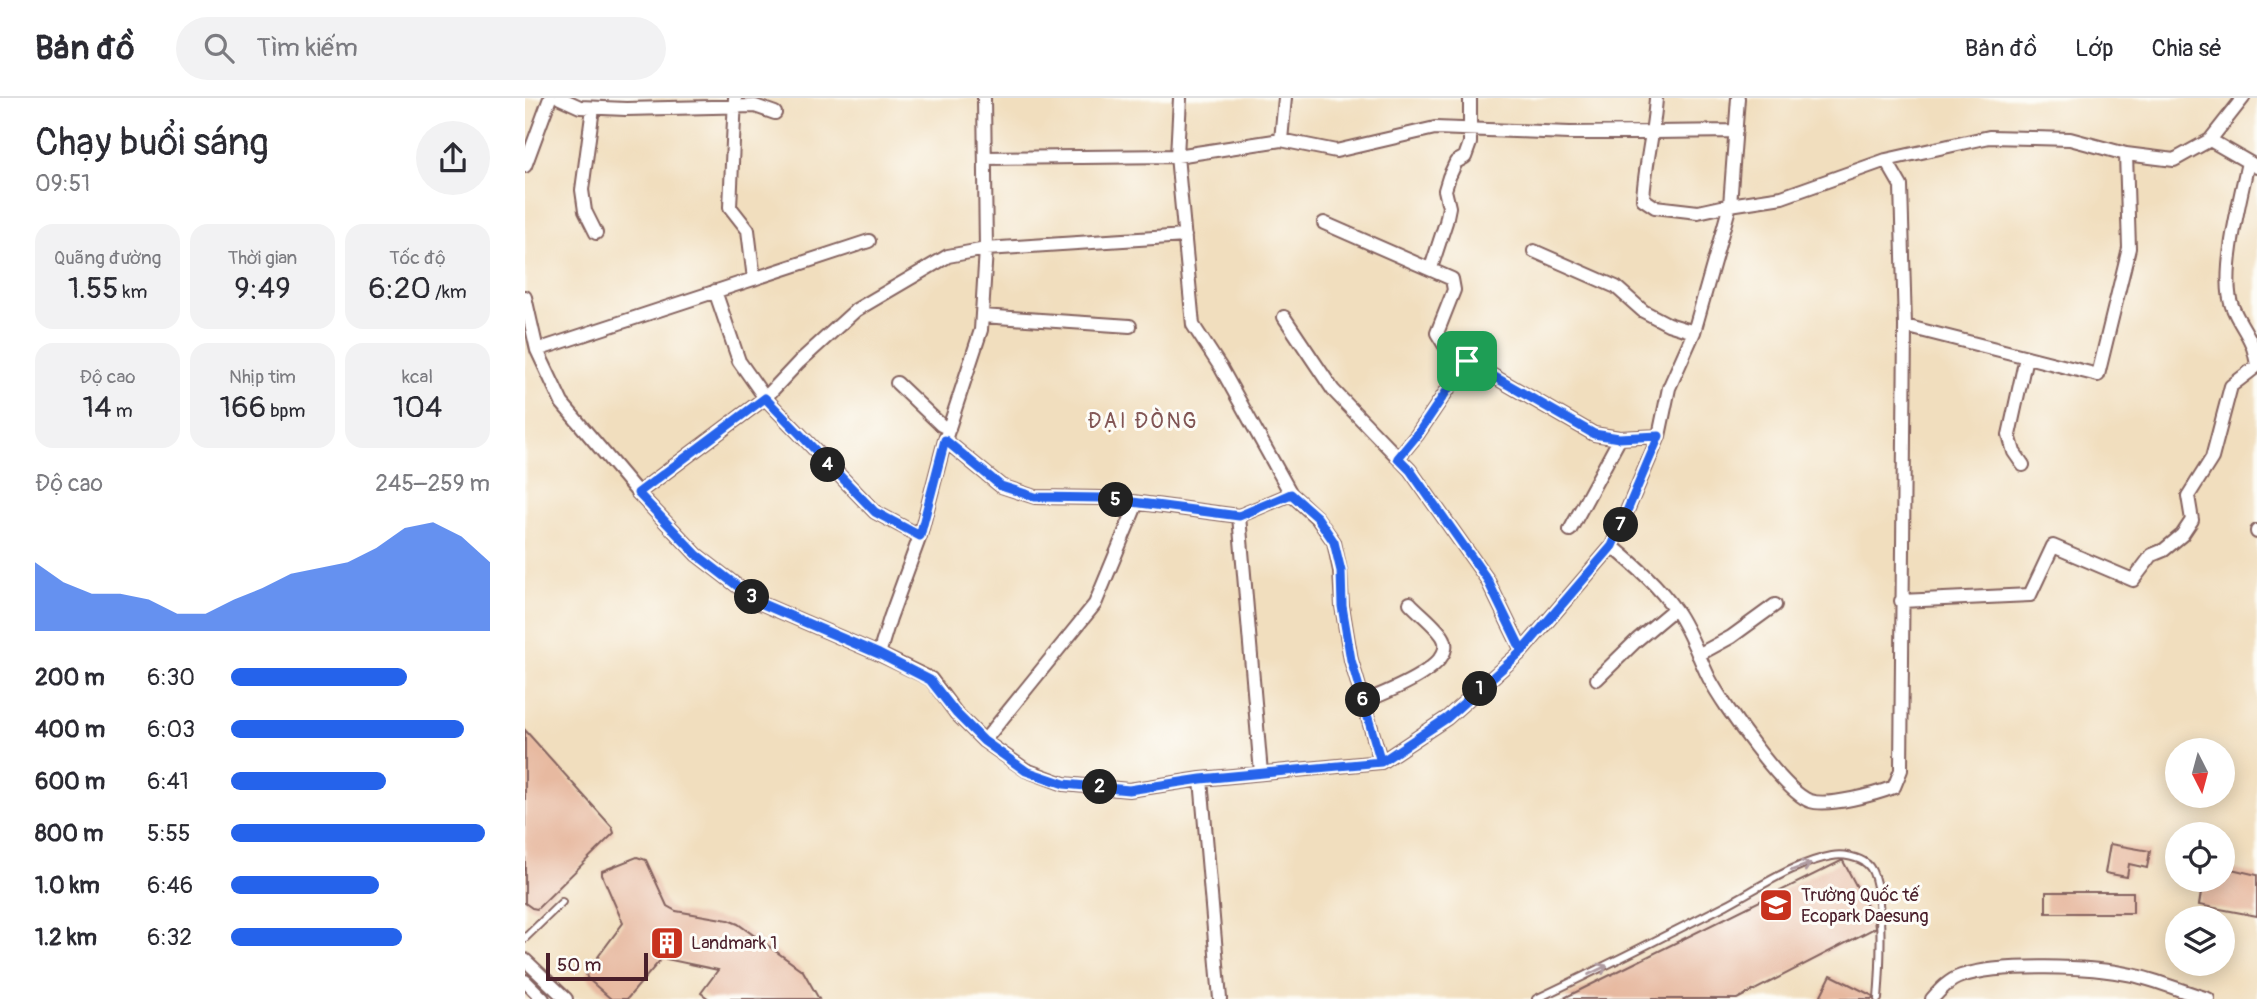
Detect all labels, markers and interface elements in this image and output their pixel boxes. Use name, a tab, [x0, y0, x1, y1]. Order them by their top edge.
search box	[176, 17, 666, 80]
text: Bản đồ	[35, 28, 134, 69]
icon: search	[200, 29, 238, 67]
text: Tìm kiếm	[256, 32, 358, 64]
text: Bản đồ	[1965, 34, 2037, 63]
text: Lớp	[2075, 34, 2114, 63]
text: Chia sẻ	[2152, 34, 2222, 63]
text: Chạy buổi sáng	[35, 119, 269, 167]
button: share	[416, 121, 490, 195]
text: 09:51	[35, 169, 90, 198]
text: Quãng đường	[54, 246, 161, 270]
text: Thời gian	[228, 246, 297, 270]
text: Tốc độ	[389, 246, 446, 270]
text: 1.55	[68, 270, 118, 307]
text: 9:49	[234, 270, 291, 307]
text: 6:20	[368, 270, 431, 307]
text: km	[118, 280, 147, 304]
text: /km	[431, 280, 467, 304]
pin	[1437, 331, 1497, 391]
icon: arrive	[1448, 342, 1486, 380]
text: Độ cao	[80, 365, 135, 389]
text: Nhịp tim	[229, 365, 296, 389]
text: kcal	[402, 365, 433, 389]
text: 14	[82, 389, 112, 426]
text: 166	[220, 389, 266, 426]
text: 104	[393, 389, 442, 426]
text: m	[112, 399, 133, 423]
text: bpm	[266, 399, 305, 423]
district label: ĐẠI ĐÒNG	[1087, 407, 1199, 435]
pin: 4	[811, 448, 845, 482]
text: 4	[822, 452, 833, 476]
text: Độ cao	[35, 469, 103, 498]
text: 245–259 m	[375, 469, 490, 498]
pin: 5	[1099, 482, 1133, 518]
text: 5	[1110, 487, 1121, 511]
pin: 7	[1603, 508, 1639, 542]
text: 7	[1615, 512, 1626, 536]
pin: 3	[735, 580, 769, 614]
text: 3	[746, 584, 757, 608]
text: 200 m	[35, 663, 105, 692]
text: 6:30	[147, 663, 195, 692]
pin: 1	[1462, 672, 1497, 706]
text: 1	[1476, 676, 1483, 700]
pin: 6	[1345, 682, 1381, 718]
text: 6	[1357, 687, 1368, 711]
text: 400 m	[35, 715, 105, 744]
text: 6:03	[147, 715, 195, 744]
north arrow	[2165, 738, 2235, 808]
map controls	[2165, 738, 2235, 976]
text: 600 m	[35, 767, 105, 796]
text: 6:41	[147, 767, 189, 796]
pin: 2	[1083, 770, 1117, 804]
text: 2	[1094, 774, 1105, 798]
text: 800 m	[35, 819, 103, 848]
text: 5:55	[147, 819, 191, 848]
button: locate	[2165, 822, 2235, 892]
one-way arrow	[1789, 859, 1811, 872]
text: 1.0 km	[35, 871, 100, 900]
text: 6:46	[147, 871, 193, 900]
place label: Trường Quốc tế Ecopark Daesung	[1801, 884, 1929, 928]
school or university icon: Trường Quốc tế Ecopark Daesung	[1757, 886, 1795, 924]
button: layers	[2165, 906, 2235, 976]
text: 1.2 km	[35, 923, 97, 952]
text: 6:32	[147, 923, 192, 952]
building icon: Landmark 1	[648, 924, 686, 962]
place label: Landmark 1	[691, 932, 777, 955]
scale bar	[546, 950, 647, 982]
text: 50 m	[557, 953, 601, 977]
one-way arrow	[1587, 962, 1608, 976]

